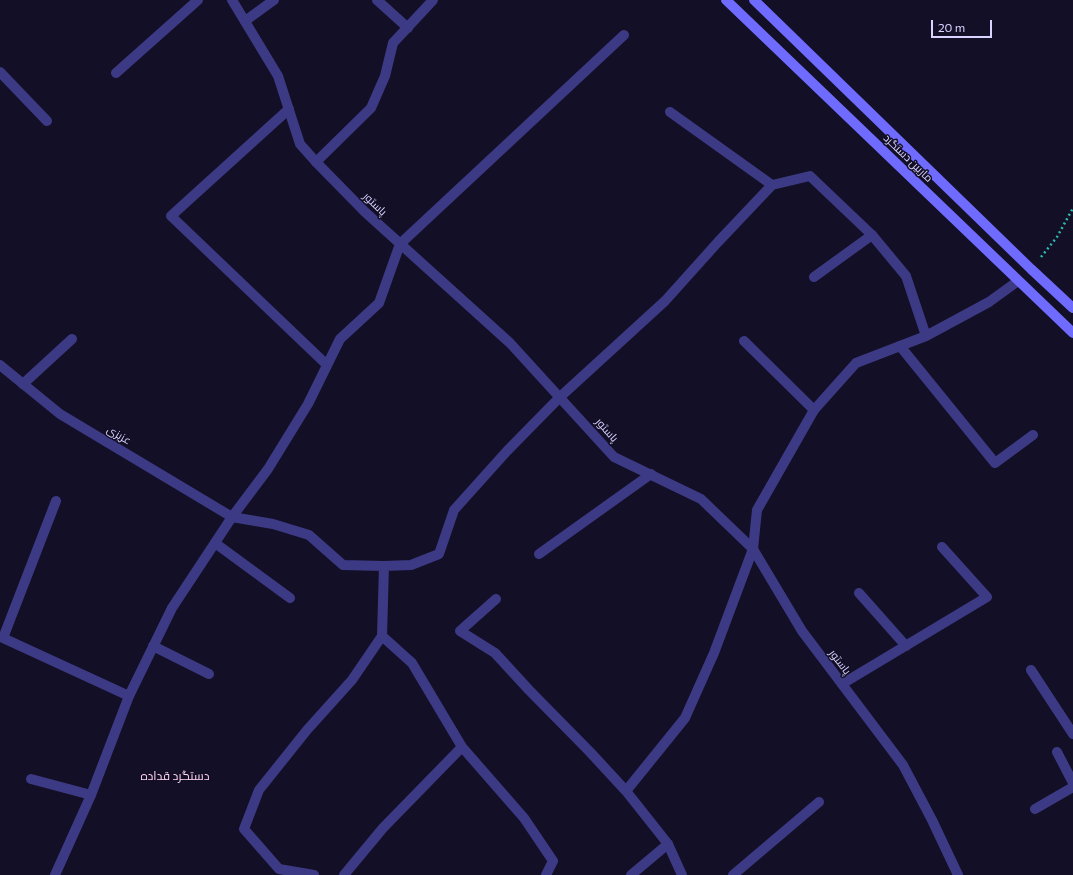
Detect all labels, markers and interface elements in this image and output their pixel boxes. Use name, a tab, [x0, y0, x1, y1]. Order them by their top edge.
scale bar	[933, 12, 994, 38]
text: 20 m	[938, 20, 965, 34]
street label: ماربین دستگرد	[881, 131, 935, 185]
street label: پاستور	[360, 190, 390, 218]
street label: پاستور	[593, 415, 621, 445]
street label: عزیزی	[104, 423, 134, 447]
street label: پاستور	[826, 647, 854, 677]
district label: دستگرد قداده	[140, 769, 210, 783]

